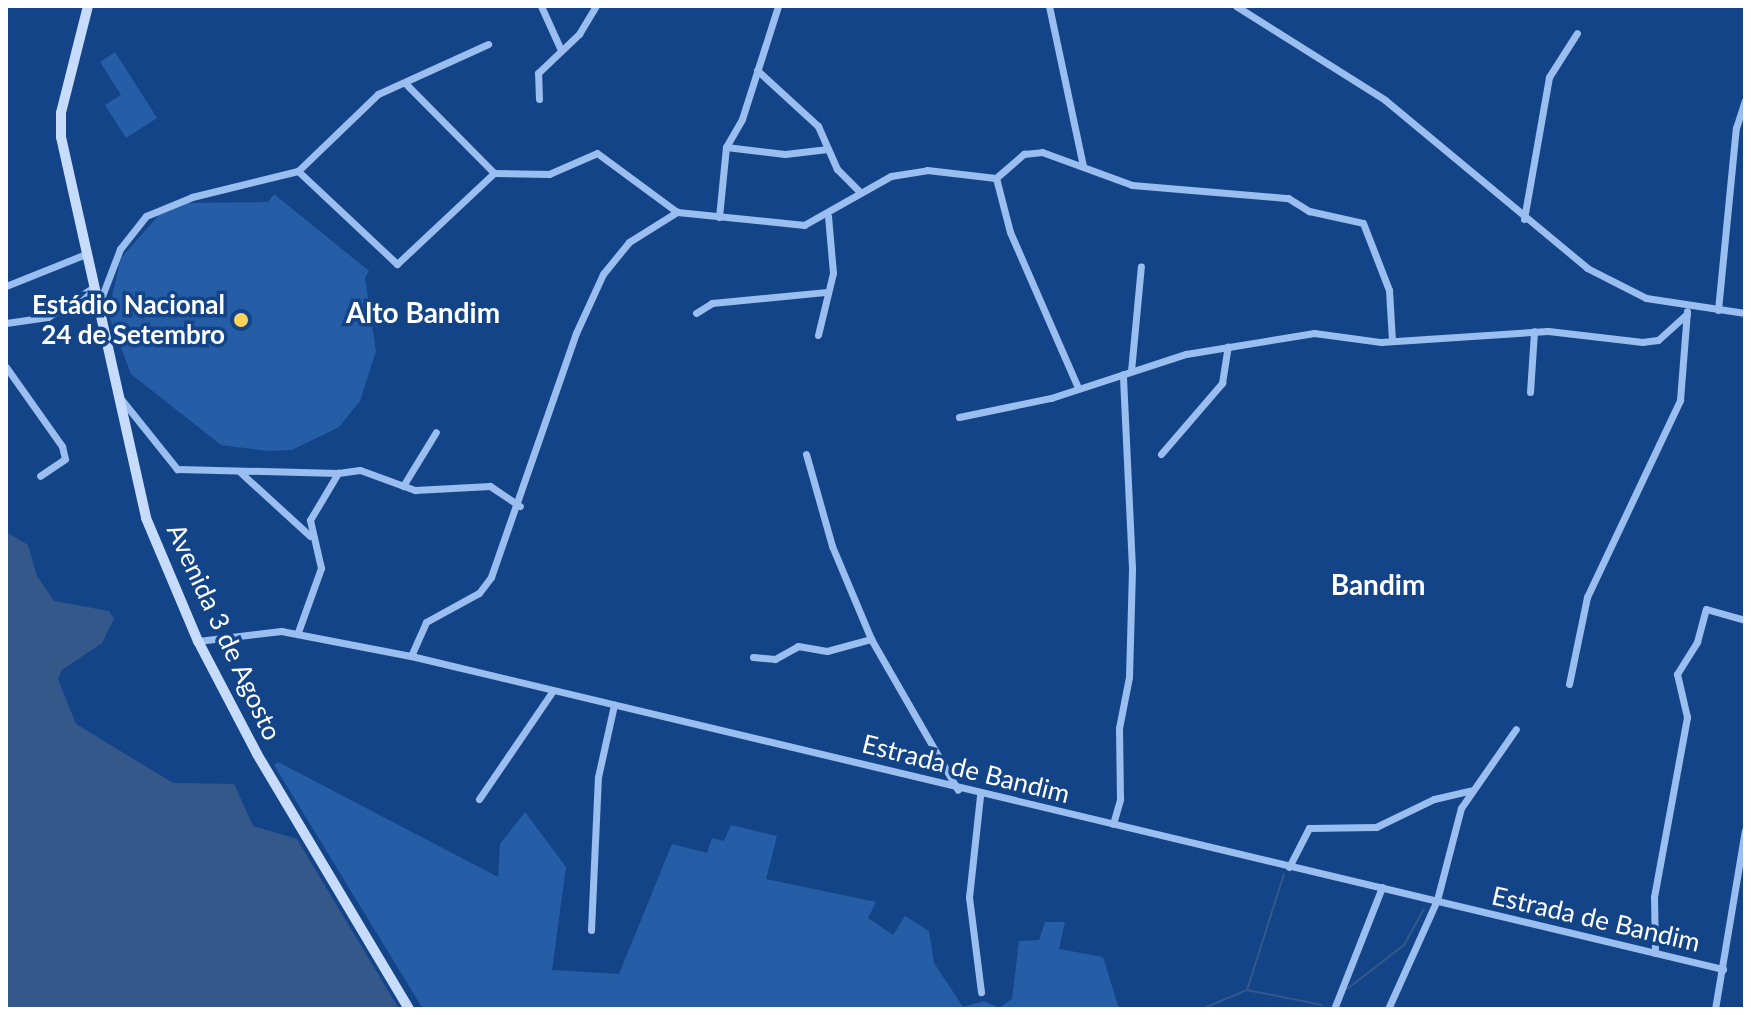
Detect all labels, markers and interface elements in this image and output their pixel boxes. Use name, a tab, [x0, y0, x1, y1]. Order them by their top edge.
place label: Estádio Nacional 24 de Setembro	[32, 289, 225, 350]
district label: Alto Bandim	[346, 295, 500, 329]
marker: Estádio Nacional 24 de Setembro	[232, 311, 250, 329]
street label: Avenida 3 de Agosto	[160, 519, 288, 745]
district label: Bandim	[1331, 567, 1425, 601]
street label: Estrada de Bandim	[859, 728, 1073, 810]
street label: Estrada de Bandim	[1489, 880, 1703, 958]

